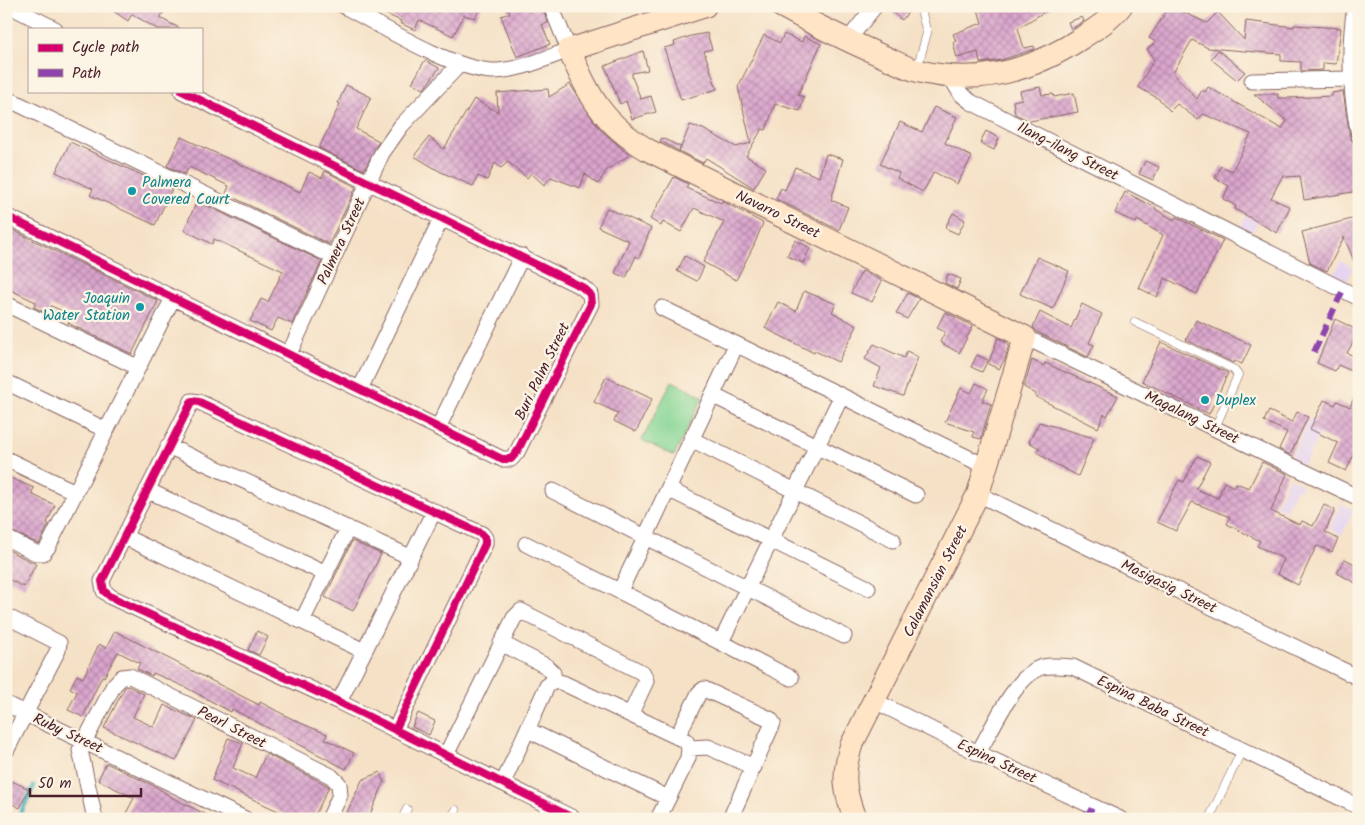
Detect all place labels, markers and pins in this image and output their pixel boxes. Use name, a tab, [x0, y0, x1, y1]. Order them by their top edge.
place label: Palmera Covered Court	[142, 171, 230, 212]
marker: Palmera Covered Court	[126, 185, 138, 197]
place label: Joaquin Water Station	[43, 287, 130, 328]
marker: Joaquin Water Station	[134, 301, 146, 313]
place label: Duplex	[1215, 389, 1256, 413]
marker: Duplex	[1199, 394, 1211, 406]

